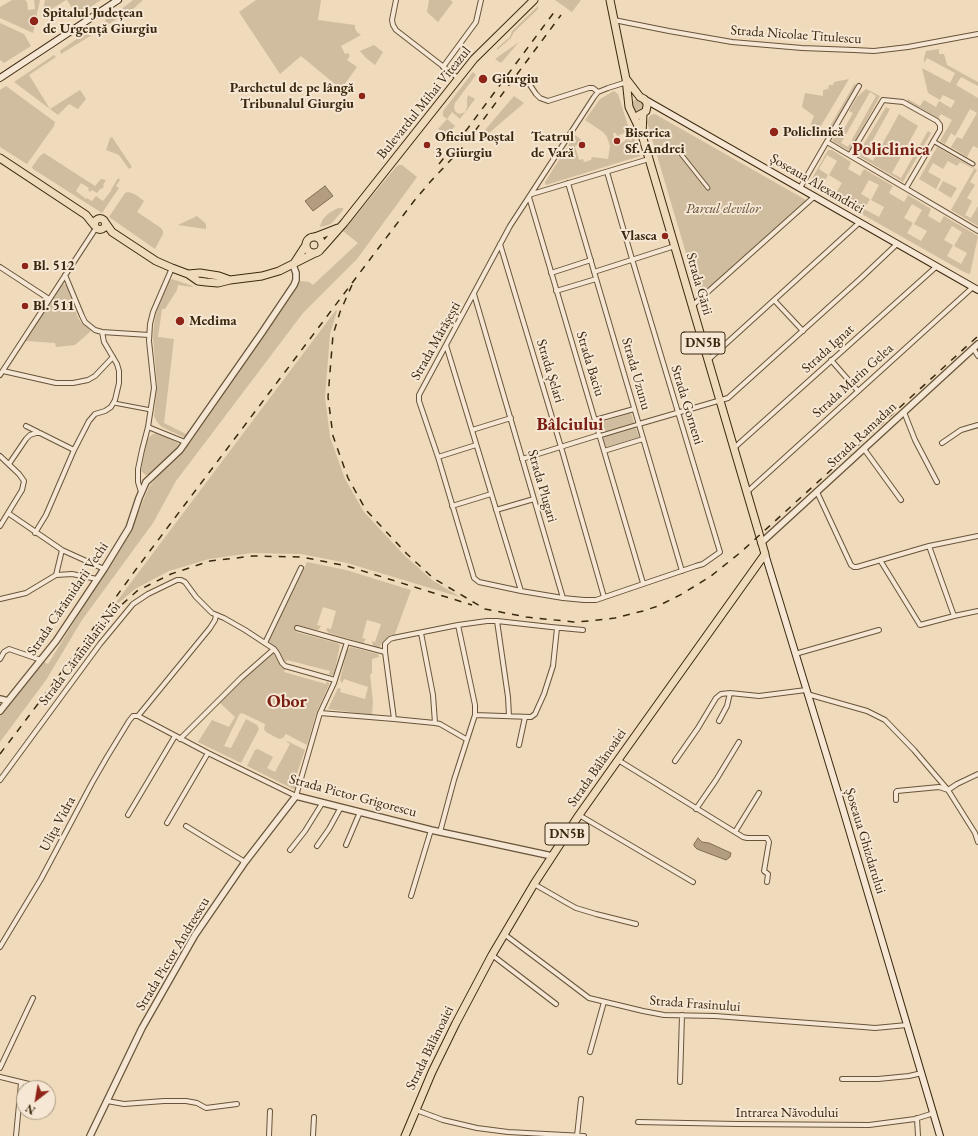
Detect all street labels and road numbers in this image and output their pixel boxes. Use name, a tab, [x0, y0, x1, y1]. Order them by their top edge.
street label: Strada Nicolae Titulescu	[730, 22, 862, 48]
street label: Bulevardul Mihai Viteazul	[373, 43, 475, 163]
street label: Șoseaua Alexandriei	[767, 150, 867, 218]
street label: Strada Gării	[682, 251, 716, 317]
street label: Strada Mărășești	[408, 299, 464, 383]
street label: Strada Ignat	[798, 321, 858, 377]
street label: Strada Baciu	[572, 330, 608, 398]
road number: DN5B	[681, 332, 725, 354]
street label: Strada Uzunu	[618, 336, 654, 412]
street label: Strada Șelari	[532, 337, 568, 405]
street label: Strada Marin Gelea	[809, 340, 897, 422]
street label: Strada Gorneni	[667, 363, 707, 447]
street label: Strada Ramadan	[824, 399, 900, 471]
street label: Strada Plugari	[524, 448, 560, 524]
street label: Strada Cărămidarii Vechi	[24, 539, 112, 659]
street label: Strada Cărămidarii Noi	[36, 599, 124, 709]
street label: Strada Bălănoaiei	[564, 726, 630, 810]
street label: Strada Pictor Grigorescu	[287, 771, 419, 821]
street label: Șoseaua Ghizdarului	[841, 786, 889, 896]
street label: Ulița Vidra	[37, 794, 79, 854]
road number: DN5B	[545, 823, 589, 845]
street label: Strada Pictor Andreescu	[132, 894, 214, 1014]
street label: Strada Frasinului	[649, 992, 741, 1016]
street label: Strada Bălănoaiei	[402, 1003, 458, 1093]
street label: Intrarea Năvodului	[735, 1105, 839, 1121]

